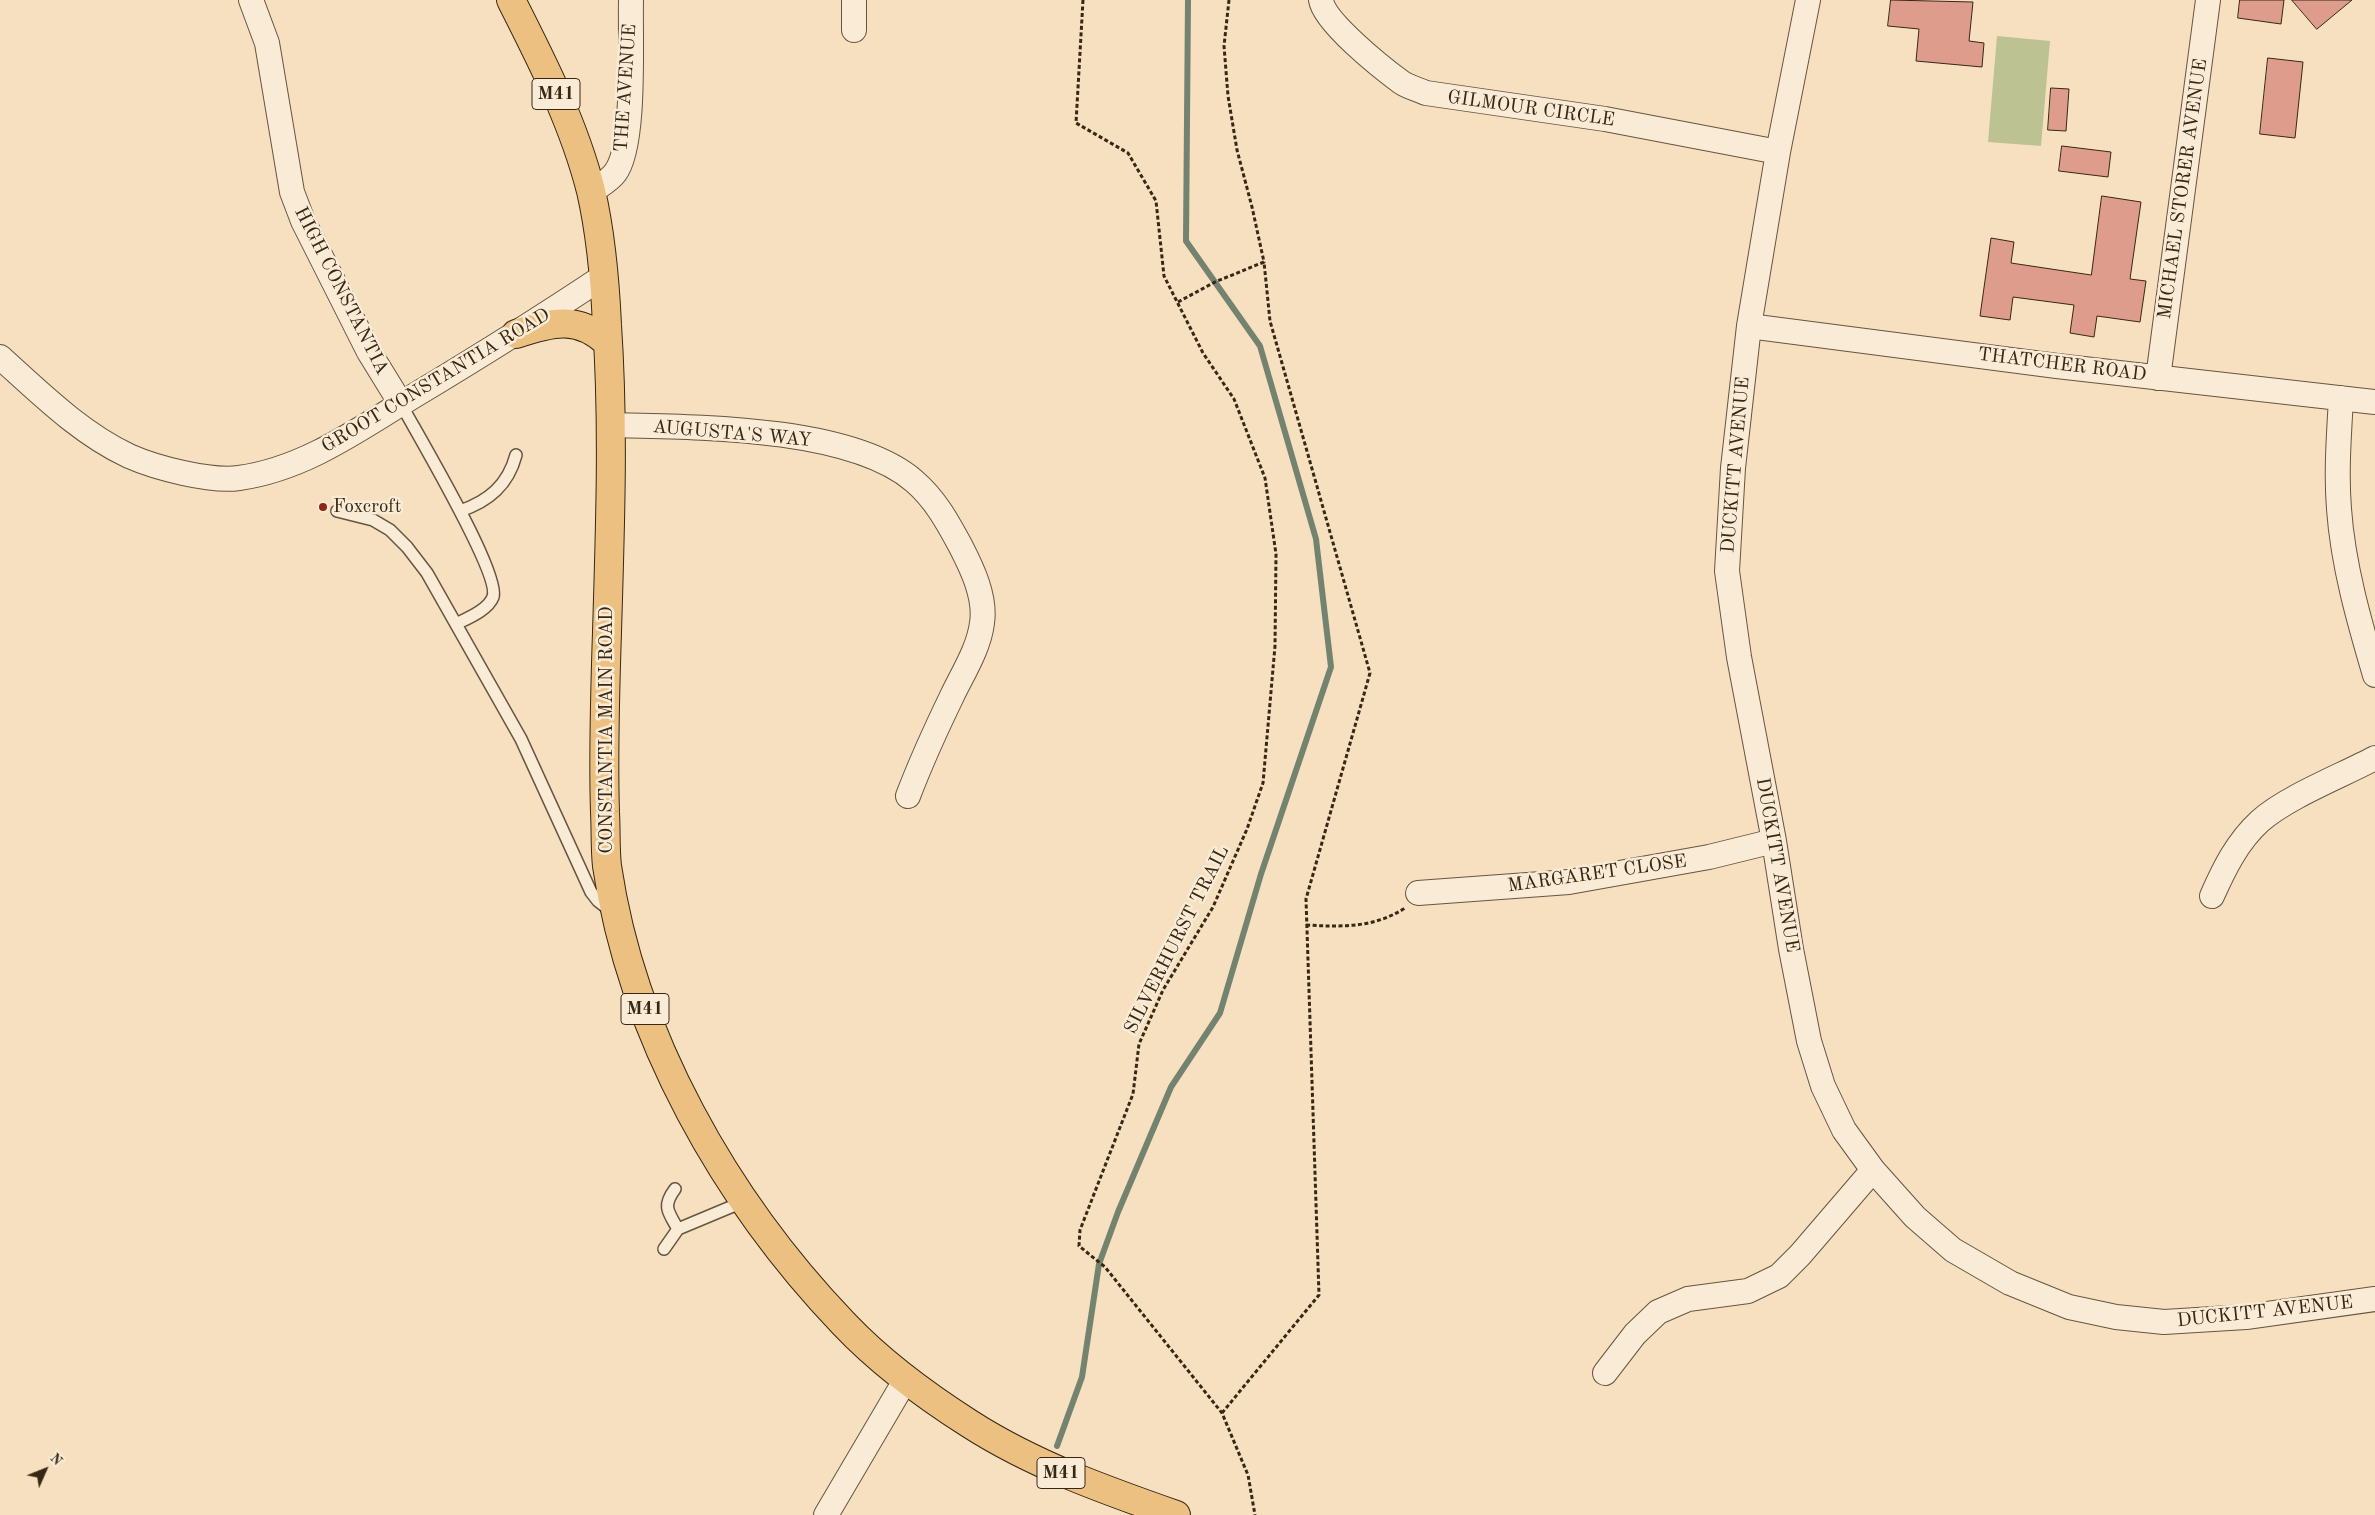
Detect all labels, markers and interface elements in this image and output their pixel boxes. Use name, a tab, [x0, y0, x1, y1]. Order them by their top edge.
street label: THE AVENUE	[610, 23, 642, 153]
street label: MICHAEL STORER AVENUE	[2153, 57, 2213, 321]
road number: M41	[532, 78, 580, 110]
street label: GILMOUR CIRCLE	[1446, 86, 1616, 132]
street label: HIGH CONSTANTIA	[289, 203, 393, 379]
street label: GROOT CONSTANTIA ROAD	[318, 304, 554, 458]
street label: THATCHER ROAD	[1976, 343, 2148, 387]
street label: DUCKITT AVENUE	[1717, 376, 1755, 554]
street label: AUGUSTA'S WAY	[652, 416, 812, 452]
place label: Foxcroft	[333, 496, 401, 518]
marker: Foxcroft	[317, 501, 329, 513]
street label: CONSTANTIA MAIN ROAD	[596, 606, 618, 854]
street label: DUCKITT AVENUE	[1750, 776, 1804, 954]
street label: SILVERHURST TRAIL	[1120, 842, 1234, 1038]
street label: MARGARET CLOSE	[1506, 850, 1688, 898]
road number: M41	[621, 994, 669, 1024]
street label: DUCKITT AVENUE	[2176, 1291, 2354, 1333]
north arrow	[20, 1445, 70, 1495]
text: N	[47, 1451, 65, 1468]
road number: M41	[1037, 1458, 1085, 1489]

